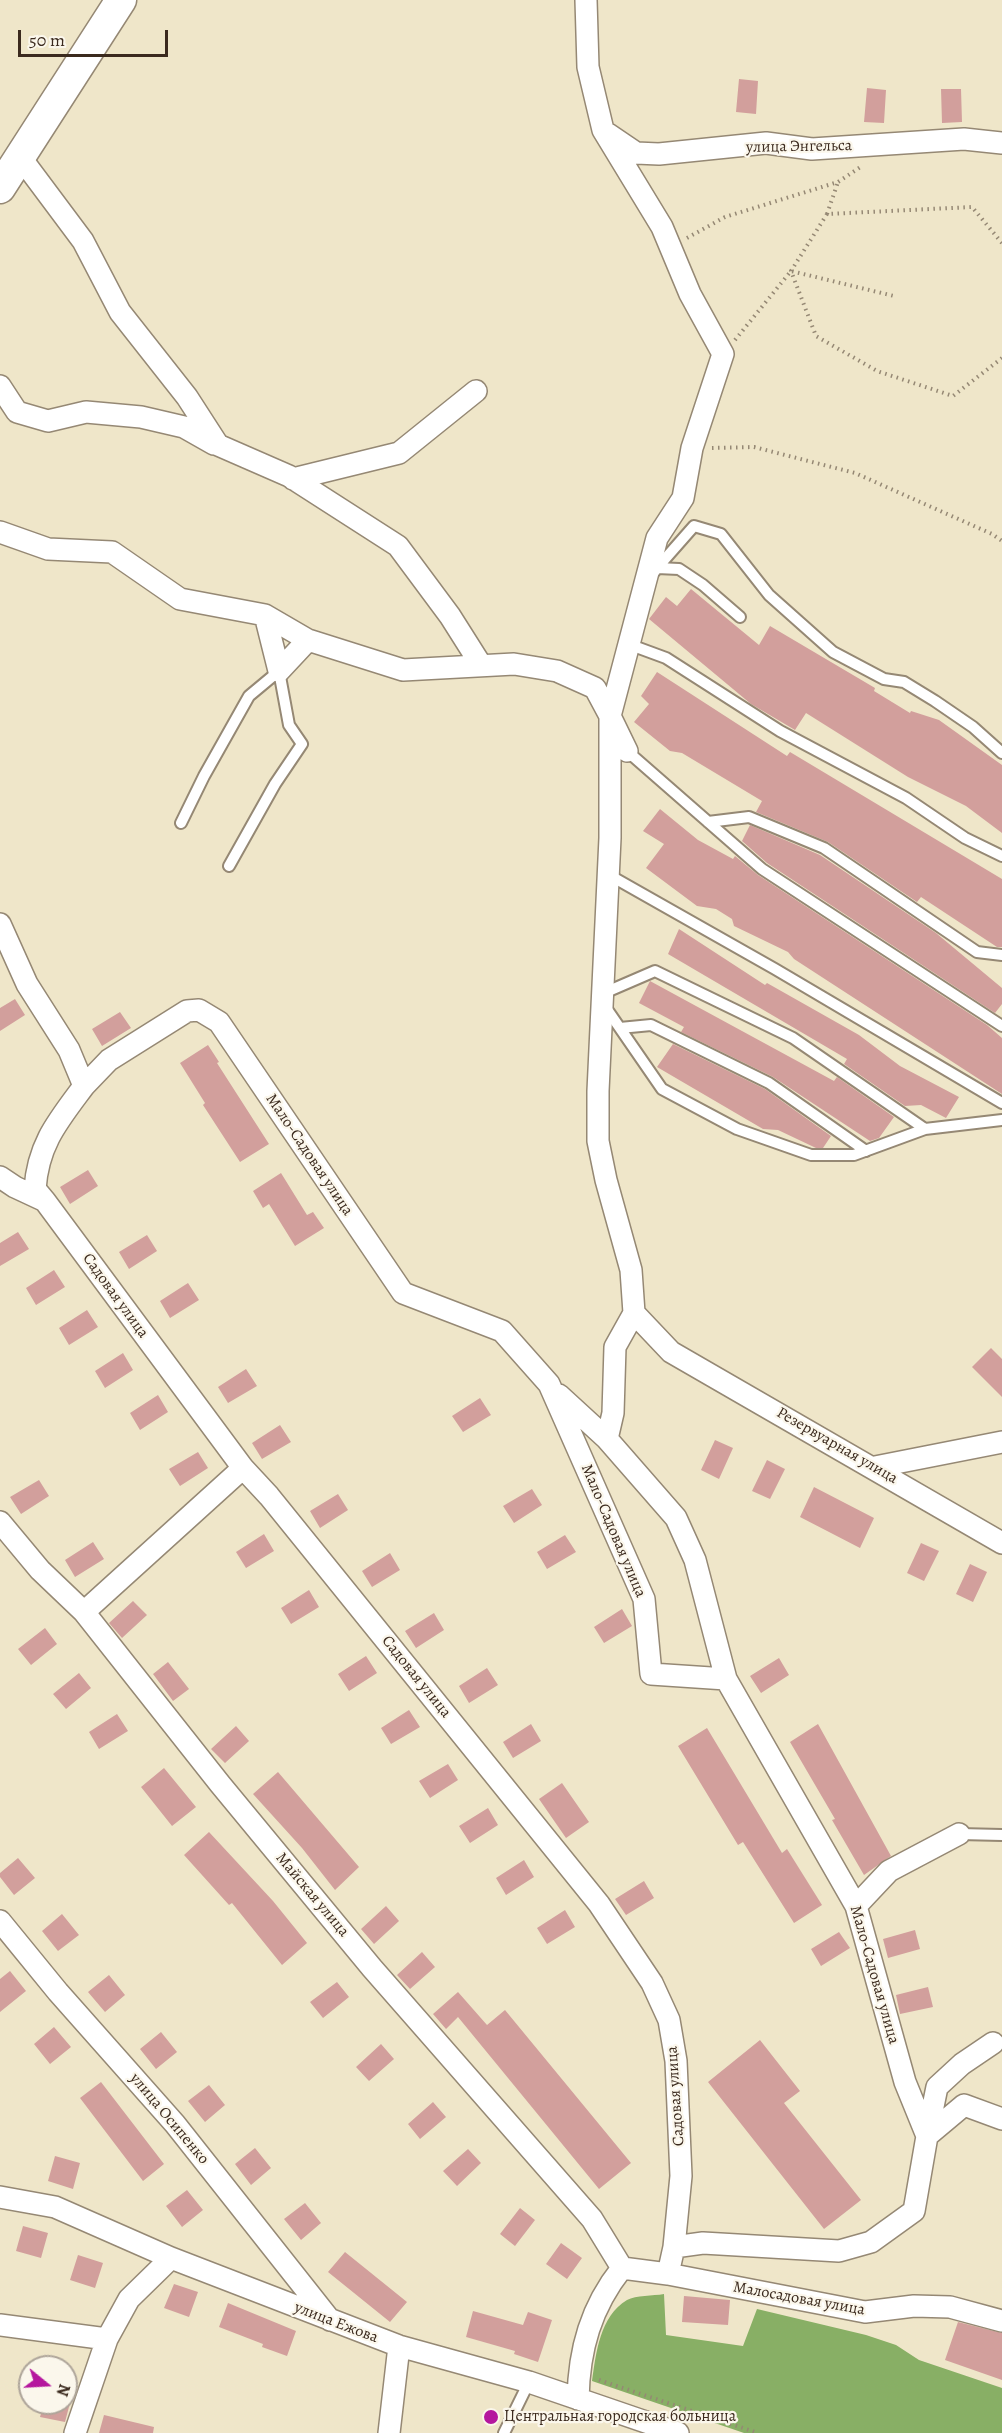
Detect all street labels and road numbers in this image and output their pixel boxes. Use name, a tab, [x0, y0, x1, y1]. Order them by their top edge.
street label: улица Энгельса	[746, 136, 852, 158]
street label: Мало-Садовая улица	[261, 1090, 357, 1220]
street label: Садовая улица	[78, 1250, 152, 1342]
street label: Резервуарная улица	[773, 1403, 901, 1489]
street label: Мало-Садовая улица	[576, 1461, 650, 1601]
street label: Садовая улица	[377, 1632, 455, 1722]
street label: Майская улица	[271, 1849, 353, 1941]
street label: Мало-Садовая улица	[845, 1904, 903, 2046]
street label: Садовая улица	[663, 2045, 689, 2147]
street label: улица Осипенко	[125, 2069, 213, 2169]
street label: Малосадовая улица	[732, 2278, 866, 2320]
street label: улица Ежова	[291, 2298, 381, 2348]

